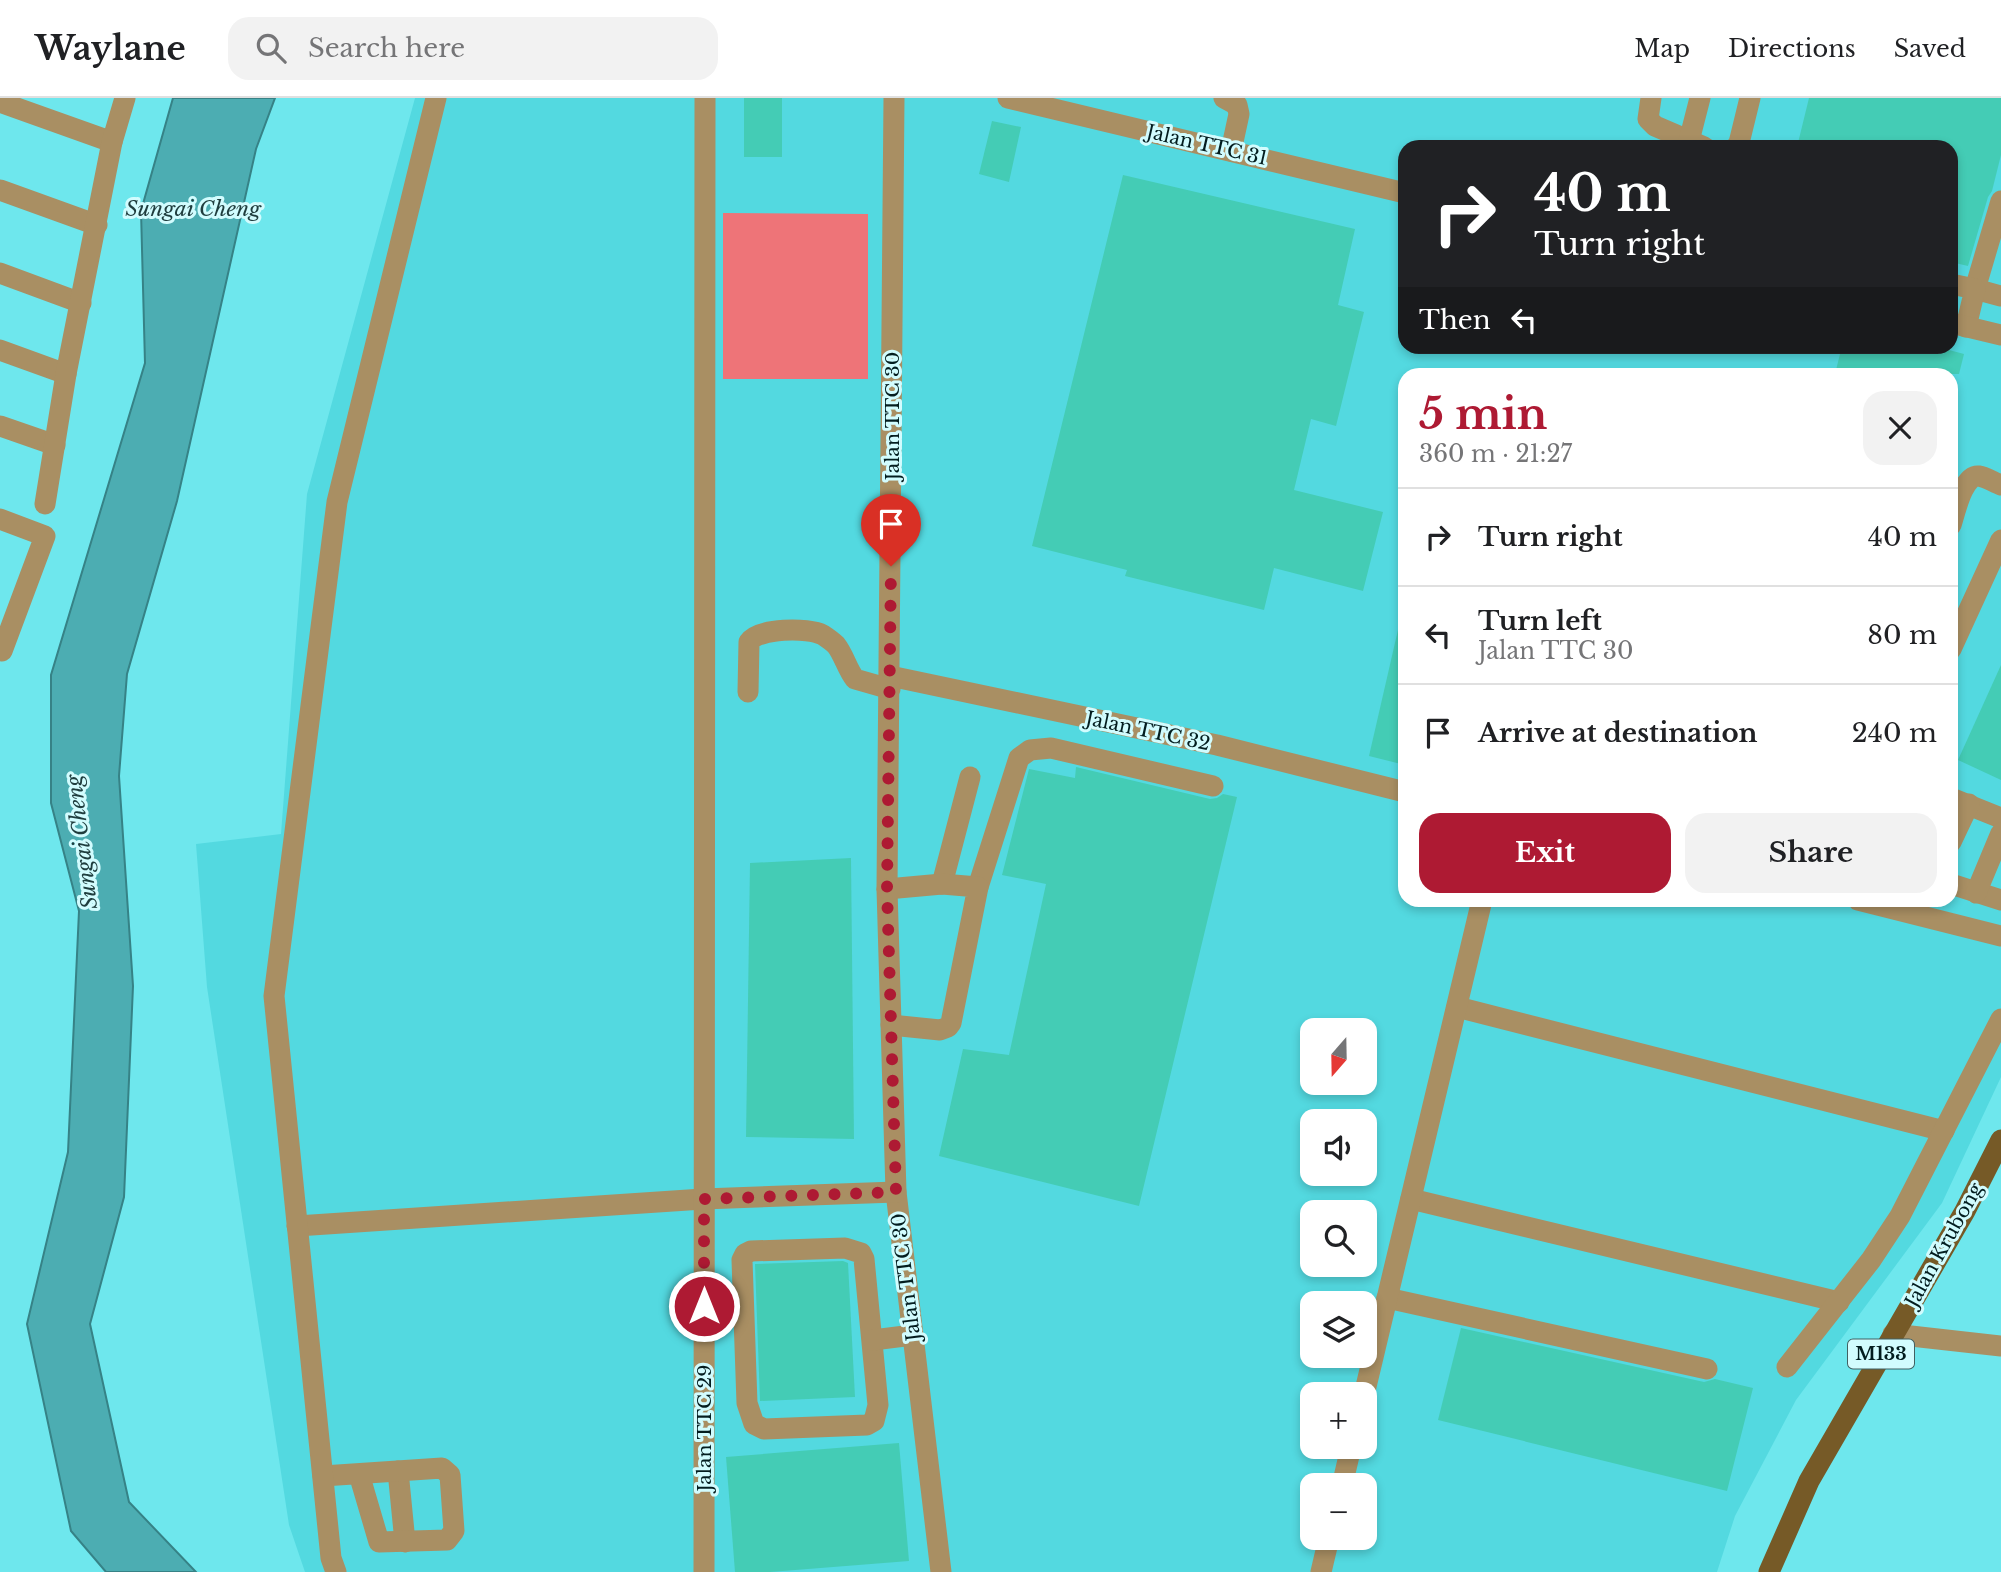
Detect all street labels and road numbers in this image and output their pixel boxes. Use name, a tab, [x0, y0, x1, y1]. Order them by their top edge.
street label: Jalan TTC 31	[1141, 119, 1270, 170]
street label: Jalan TTC 30	[881, 352, 904, 483]
street label: Jalan TTC 32	[1081, 706, 1212, 755]
street label: Jalan Krubong	[1899, 1178, 1988, 1314]
street label: Jalan TTC 30	[887, 1212, 926, 1345]
road number: M133	[1848, 1339, 1914, 1368]
street label: Jalan TTC 29	[693, 1364, 716, 1495]

